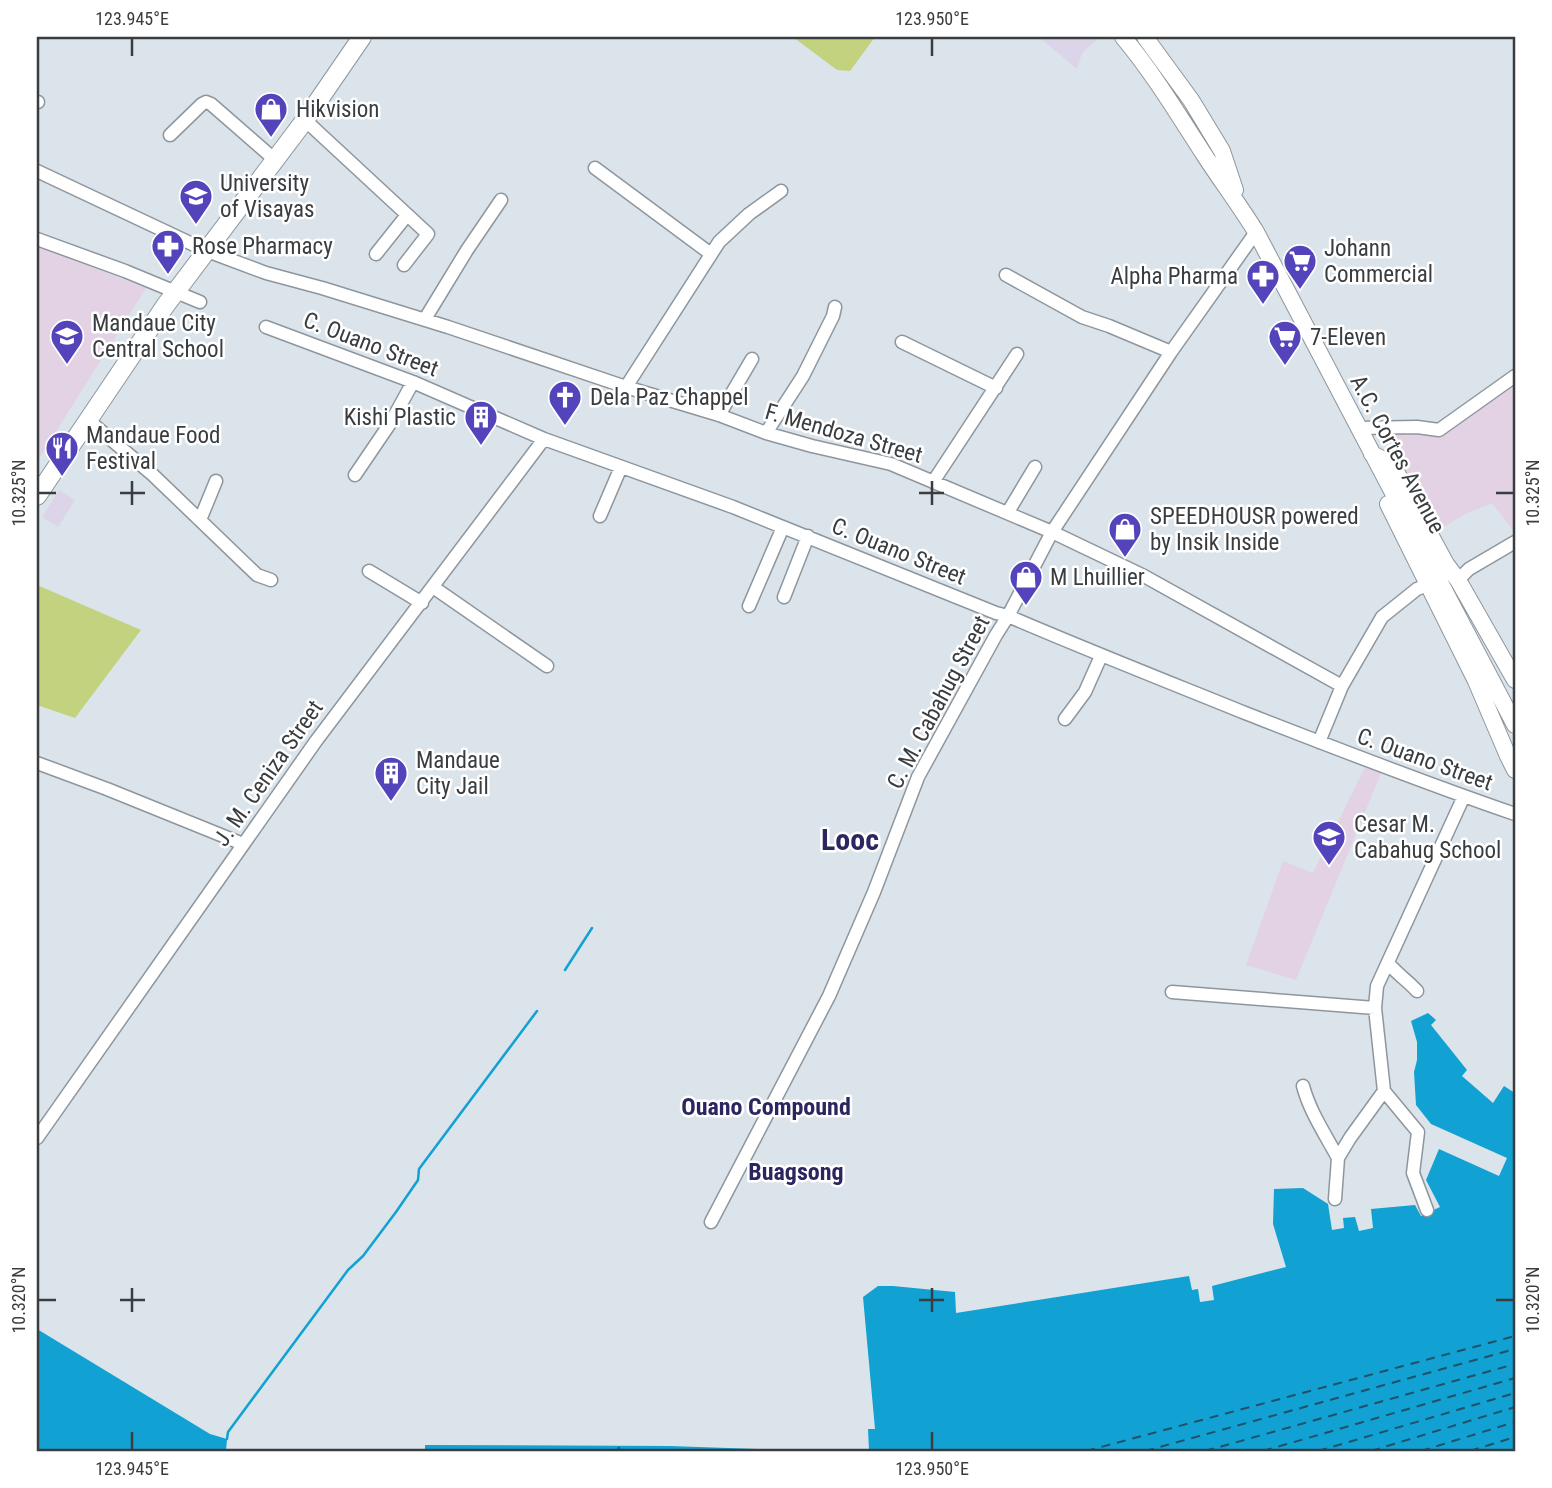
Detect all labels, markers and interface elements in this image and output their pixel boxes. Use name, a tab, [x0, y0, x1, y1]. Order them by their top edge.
text: 123.945°E	[95, 8, 169, 29]
text: 123.950°E	[895, 8, 969, 29]
shop icon: Hikvision	[252, 90, 290, 139]
place label: Hikvision	[296, 96, 379, 123]
place label: University of Visayas	[220, 170, 315, 223]
school or university icon: University of Visayas	[177, 177, 215, 226]
pharmacy icon: Rose Pharmacy	[149, 227, 187, 276]
place label: Rose Pharmacy	[192, 233, 333, 260]
place label: Johann Commercial	[1324, 235, 1433, 288]
supermarket icon: Johann Commercial	[1281, 242, 1319, 291]
pharmacy icon: Alpha Pharma	[1244, 257, 1282, 306]
place label: Alpha Pharma	[1111, 263, 1238, 290]
street label: C. Ouano Street	[300, 306, 442, 383]
place label: Mandaue City Central School	[92, 310, 224, 363]
school or university icon: Mandaue City Central School	[48, 317, 86, 366]
supermarket icon: 7-Eleven	[1266, 318, 1304, 367]
place label: 7-Eleven	[1310, 324, 1386, 351]
street label: A.C. Cortes Avenue	[1344, 370, 1451, 538]
church icon: Dela Paz Chappel	[546, 378, 584, 427]
place label: Dela Paz Chappel	[590, 384, 748, 411]
building icon: Kishi Plastic	[462, 398, 500, 447]
street label: F. Mendoza Street	[762, 398, 926, 469]
place label: Kishi Plastic	[344, 404, 456, 431]
place label: Mandaue Food Festival	[86, 422, 220, 475]
restaurant icon: Mandaue Food Festival	[43, 429, 81, 478]
text: 10.325°N	[8, 459, 29, 527]
text: 10.325°N	[1522, 459, 1543, 527]
place label: SPEEDHOUSR powered by Insik Inside	[1150, 503, 1359, 556]
shop icon: SPEEDHOUSR powered by Insik Inside	[1106, 510, 1144, 559]
street label: C. Ouano Street	[828, 512, 970, 591]
shop icon: M Lhuillier	[1007, 558, 1045, 607]
place label: M Lhuillier	[1050, 564, 1145, 591]
street label: C. M. Cabahug Street	[881, 611, 995, 793]
street label: J. M. Ceniza Street	[208, 695, 329, 851]
street label: C. Ouano Street	[1353, 722, 1496, 796]
place label: Mandaue City Jail	[416, 747, 500, 800]
building icon: Mandaue City Jail	[372, 754, 410, 803]
place label: Cesar M. Cabahug School	[1354, 811, 1501, 864]
school or university icon: Cesar M. Cabahug School	[1310, 818, 1348, 867]
district label: Looc	[821, 822, 879, 857]
district label: Ouano Compound	[681, 1093, 851, 1121]
district label: Buagsong	[748, 1158, 844, 1186]
text: 10.320°N	[8, 1266, 29, 1334]
text: 10.320°N	[1522, 1266, 1543, 1334]
text: 123.945°E	[95, 1458, 169, 1479]
text: 123.950°E	[895, 1458, 969, 1479]

